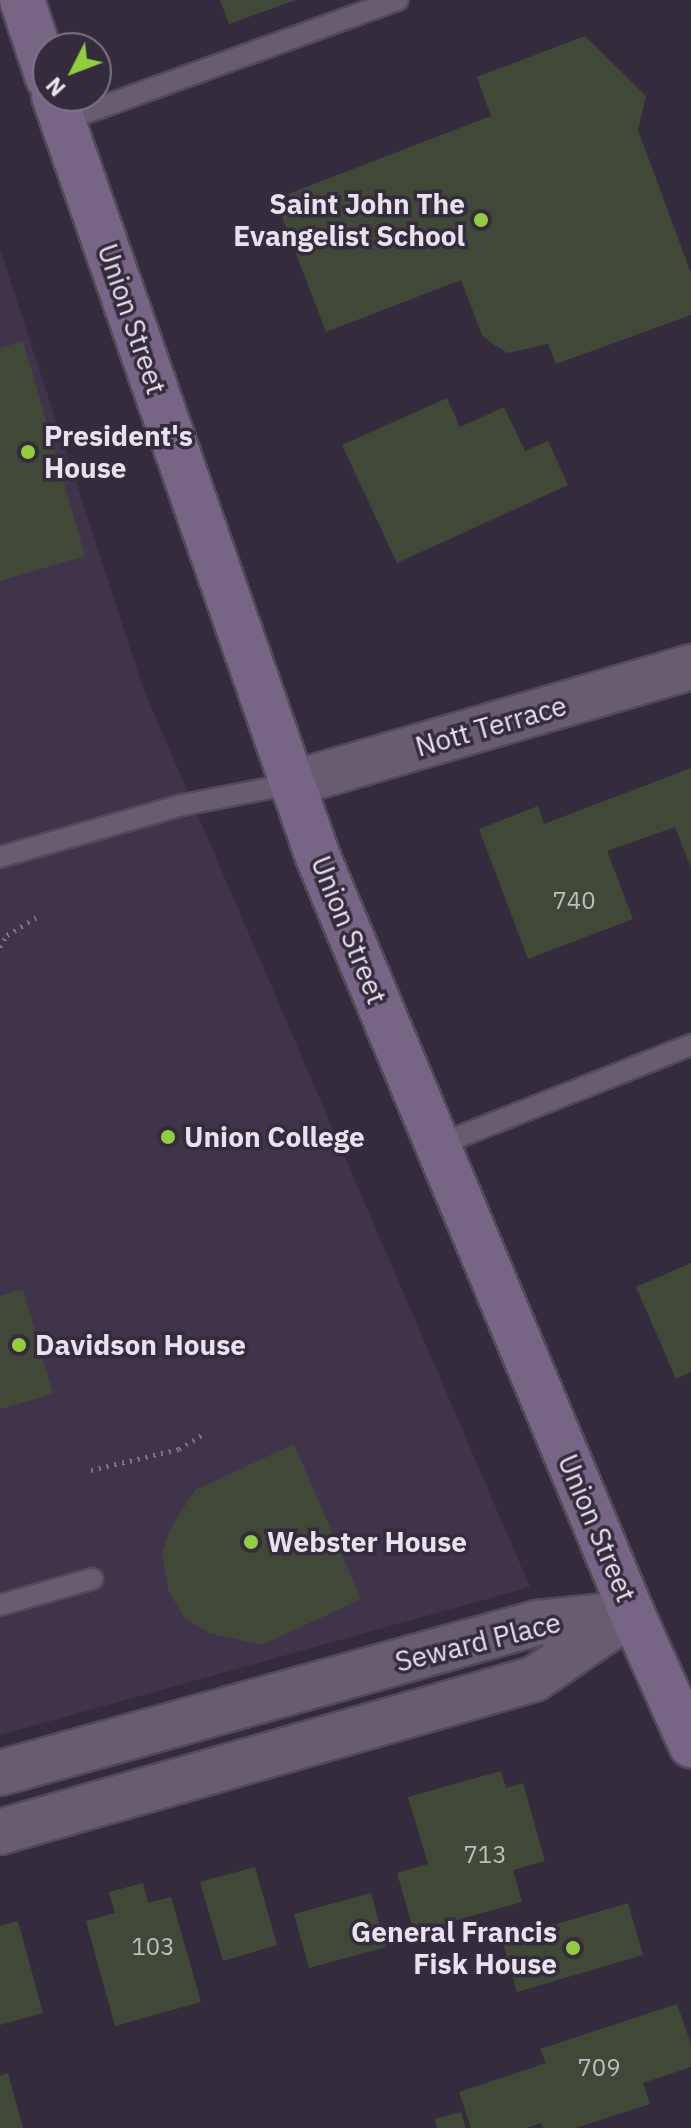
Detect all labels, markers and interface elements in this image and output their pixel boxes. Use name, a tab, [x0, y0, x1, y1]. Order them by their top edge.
north arrow	[32, 32, 112, 112]
text: N	[39, 71, 71, 103]
place label: Saint John The Evangelist School	[233, 187, 465, 253]
marker: Saint John The Evangelist School	[472, 211, 490, 229]
street label: Union Street	[91, 239, 173, 399]
place label: President's House	[44, 419, 193, 485]
marker: President's House	[19, 443, 37, 461]
street label: Nott Terrace	[412, 688, 570, 764]
street label: Union Street	[304, 851, 394, 1009]
house number: 740	[552, 887, 596, 915]
place label: Union College	[184, 1120, 365, 1154]
marker: Union College	[159, 1128, 177, 1146]
place label: Davidson House	[35, 1328, 246, 1362]
marker: Davidson House	[10, 1336, 28, 1354]
street label: Union Street	[551, 1449, 643, 1607]
place label: Webster House	[267, 1525, 467, 1559]
marker: Webster House	[242, 1533, 260, 1551]
street label: Seward Place	[392, 1605, 564, 1679]
house number: 713	[463, 1841, 507, 1869]
place label: General Francis Fisk House	[351, 1915, 557, 1981]
house number: 103	[131, 1933, 175, 1961]
marker: General Francis Fisk House	[564, 1939, 582, 1957]
house number: 709	[577, 2054, 621, 2082]

